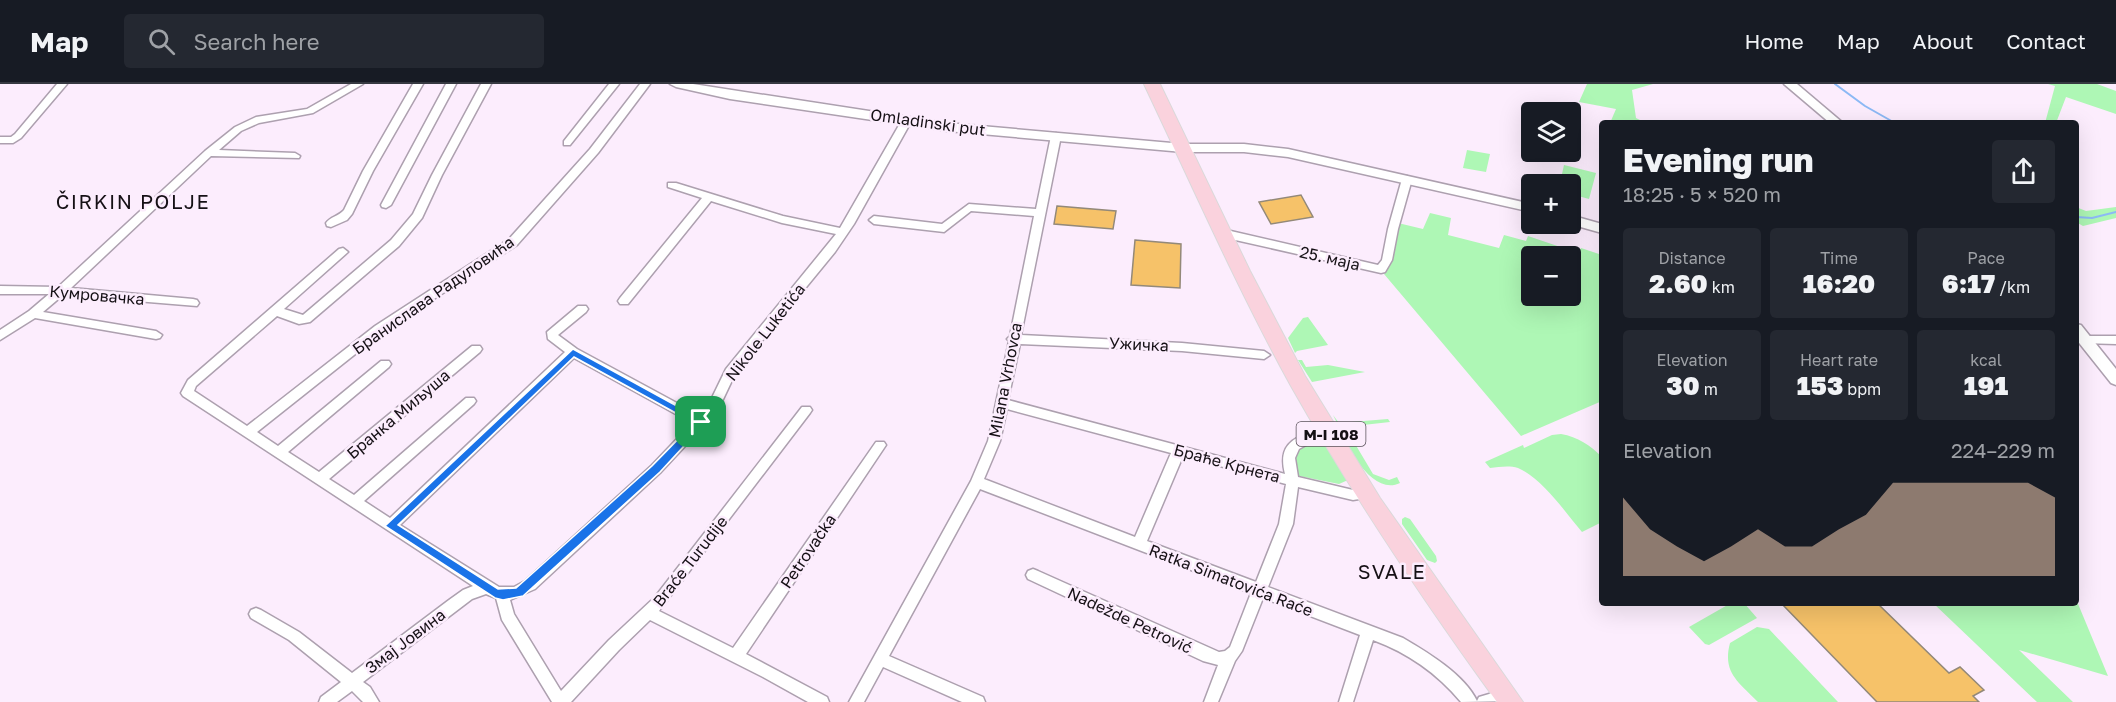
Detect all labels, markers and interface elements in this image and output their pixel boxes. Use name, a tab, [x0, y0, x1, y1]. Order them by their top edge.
search box	[124, 14, 544, 68]
text: Map	[30, 25, 88, 58]
icon: search	[145, 25, 178, 58]
text: Search here	[193, 28, 319, 55]
text: Home	[1744, 28, 1804, 54]
text: Map	[1837, 28, 1880, 54]
text: About	[1913, 28, 1973, 54]
text: Contact	[2006, 28, 2086, 54]
map controls	[1521, 102, 1581, 306]
button: layers	[1521, 102, 1581, 162]
street label: Omladinski put	[869, 104, 987, 140]
text: Evening run	[1623, 140, 1814, 179]
button: share	[1992, 140, 2055, 203]
button: +	[1521, 174, 1581, 234]
text: 18:25 · 5 × 520 m	[1623, 182, 1781, 206]
district label: ČIRKIN POLJE	[56, 189, 210, 213]
street label: Бранислава Радуловића	[348, 232, 518, 358]
street label: 25. маја	[1298, 241, 1362, 275]
button: −	[1521, 246, 1581, 306]
text: Distance	[1658, 248, 1726, 268]
text: Time	[1820, 248, 1858, 268]
text: Pace	[1967, 248, 2005, 268]
text: 2.60	[1649, 268, 1708, 299]
text: 16:20	[1803, 268, 1875, 299]
text: 6:17	[1942, 268, 1995, 299]
text: km	[1708, 277, 1735, 297]
text: /km	[1995, 277, 2030, 297]
street label: Nikole Luketića	[721, 279, 809, 385]
street label: Кумровачка	[49, 281, 145, 309]
street label: Milana Vrhovca	[984, 321, 1026, 439]
street label: Ужичка	[1109, 332, 1169, 356]
text: Elevation	[1656, 350, 1728, 370]
text: Heart rate	[1800, 350, 1878, 370]
text: kcal	[1970, 350, 2002, 370]
street label: Бранка Миљуша	[342, 365, 454, 463]
text: 30	[1666, 370, 1700, 401]
text: 153	[1797, 370, 1843, 401]
text: 191	[1964, 370, 2008, 401]
text: m	[1700, 379, 1718, 399]
text: bpm	[1843, 379, 1881, 399]
pin	[675, 396, 726, 447]
icon: arrive	[684, 405, 717, 438]
road number: M-I 108	[1296, 422, 1366, 446]
text: Elevation	[1623, 438, 1712, 462]
text: 224–229 m	[1951, 438, 2055, 462]
street label: Браће Крнета	[1172, 439, 1282, 487]
street label: Petrovačka	[776, 510, 840, 592]
street label: Braće Turudije	[648, 512, 732, 610]
street label: Ratka Simatovića Raće	[1146, 539, 1316, 621]
district label: SVALE	[1358, 559, 1426, 583]
street label: Nadežde Petrović	[1065, 582, 1196, 658]
street label: Змај Јовина	[361, 604, 449, 678]

